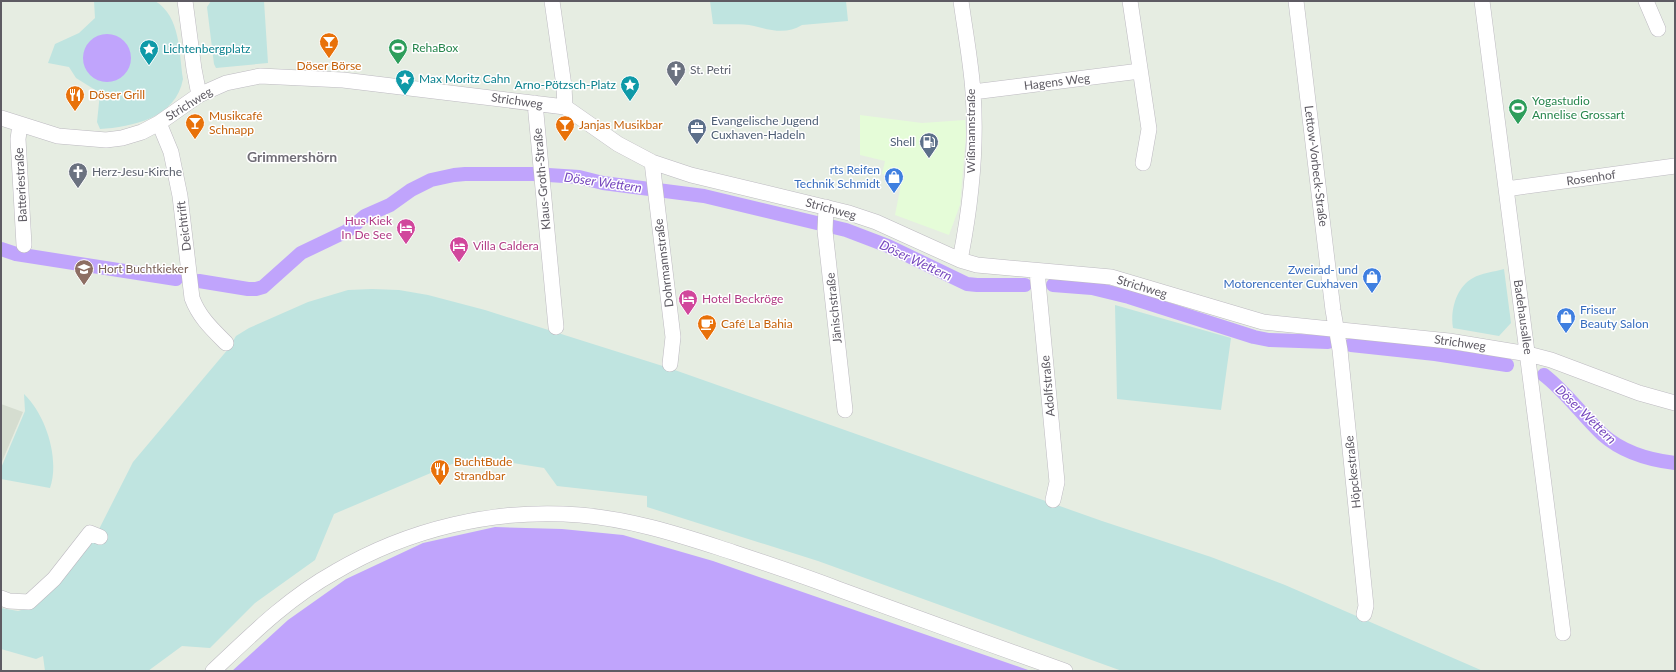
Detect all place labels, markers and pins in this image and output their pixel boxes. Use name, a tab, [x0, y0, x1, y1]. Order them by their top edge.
bar icon: Döser Börse	[318, 31, 340, 59]
sports icon: RehaBox	[387, 37, 409, 65]
place icon: Lichtenbergplatz	[138, 38, 160, 66]
place label: RehaBox	[412, 40, 458, 55]
place label: Lichtenbergplatz	[163, 41, 251, 56]
place label: Döser Börse	[297, 58, 361, 73]
church icon: St. Petri	[665, 59, 687, 87]
place label: St. Petri	[690, 62, 731, 77]
place icon: Max Moritz Cahn	[394, 68, 416, 96]
place label: Max Moritz Cahn	[419, 71, 510, 86]
place icon: Arno-Pötzsch-Platz	[619, 74, 641, 102]
place label: Arno-Pötzsch-Platz	[515, 77, 617, 92]
restaurant icon: Döser Grill	[64, 84, 86, 112]
place label: Döser Grill	[89, 87, 145, 102]
place label: Yogastudio Annelise Grossart	[1532, 93, 1625, 122]
sports icon: Yogastudio Annelise Grossart	[1507, 97, 1529, 125]
place label: Musikcafé Schnapp	[209, 108, 263, 137]
bar icon: Musikcafé Schnapp	[184, 112, 206, 140]
place label: Evangelische Jugend Cuxhaven-Hadeln	[711, 113, 819, 142]
bar icon: Janjas Musikbar	[554, 114, 576, 142]
place label: Janjas Musikbar	[579, 117, 663, 132]
office icon: Evangelische Jugend Cuxhaven-Hadeln	[686, 117, 708, 145]
fuel station icon: Shell	[918, 131, 940, 159]
place label: Shell	[890, 134, 915, 149]
church icon: Herz-Jesu-Kirche	[67, 161, 89, 189]
place label: rts Reifen Technik Schmidt	[794, 162, 881, 191]
place label: Herz-Jesu-Kirche	[92, 164, 182, 179]
shop icon: rts Reifen Technik Schmidt	[883, 166, 905, 194]
place label: Hus Kiek In De See	[341, 213, 393, 242]
hotel icon: Hus Kiek In De See	[395, 217, 417, 245]
hotel icon: Villa Caldera	[448, 235, 470, 263]
place label: Villa Caldera	[473, 238, 539, 253]
school or university icon: Hort Buchtkieker	[73, 258, 95, 286]
place label: Hort Buchtkieker	[98, 261, 189, 276]
place label: Zweirad- und Motorencenter Cuxhaven	[1224, 262, 1358, 291]
shop icon: Zweirad- und Motorencenter Cuxhaven	[1361, 266, 1383, 294]
hotel icon: Hotel Beckröge	[677, 288, 699, 316]
place label: Hotel Beckröge	[702, 291, 783, 306]
place label: Friseur Beauty Salon	[1580, 302, 1649, 331]
shop icon: Friseur Beauty Salon	[1555, 306, 1577, 334]
cafe icon: Café La Bahia	[696, 313, 718, 341]
place label: Café La Bahia	[721, 316, 793, 331]
place label: BuchtBude Strandbar	[454, 454, 512, 483]
restaurant icon: BuchtBude Strandbar	[429, 458, 451, 486]

